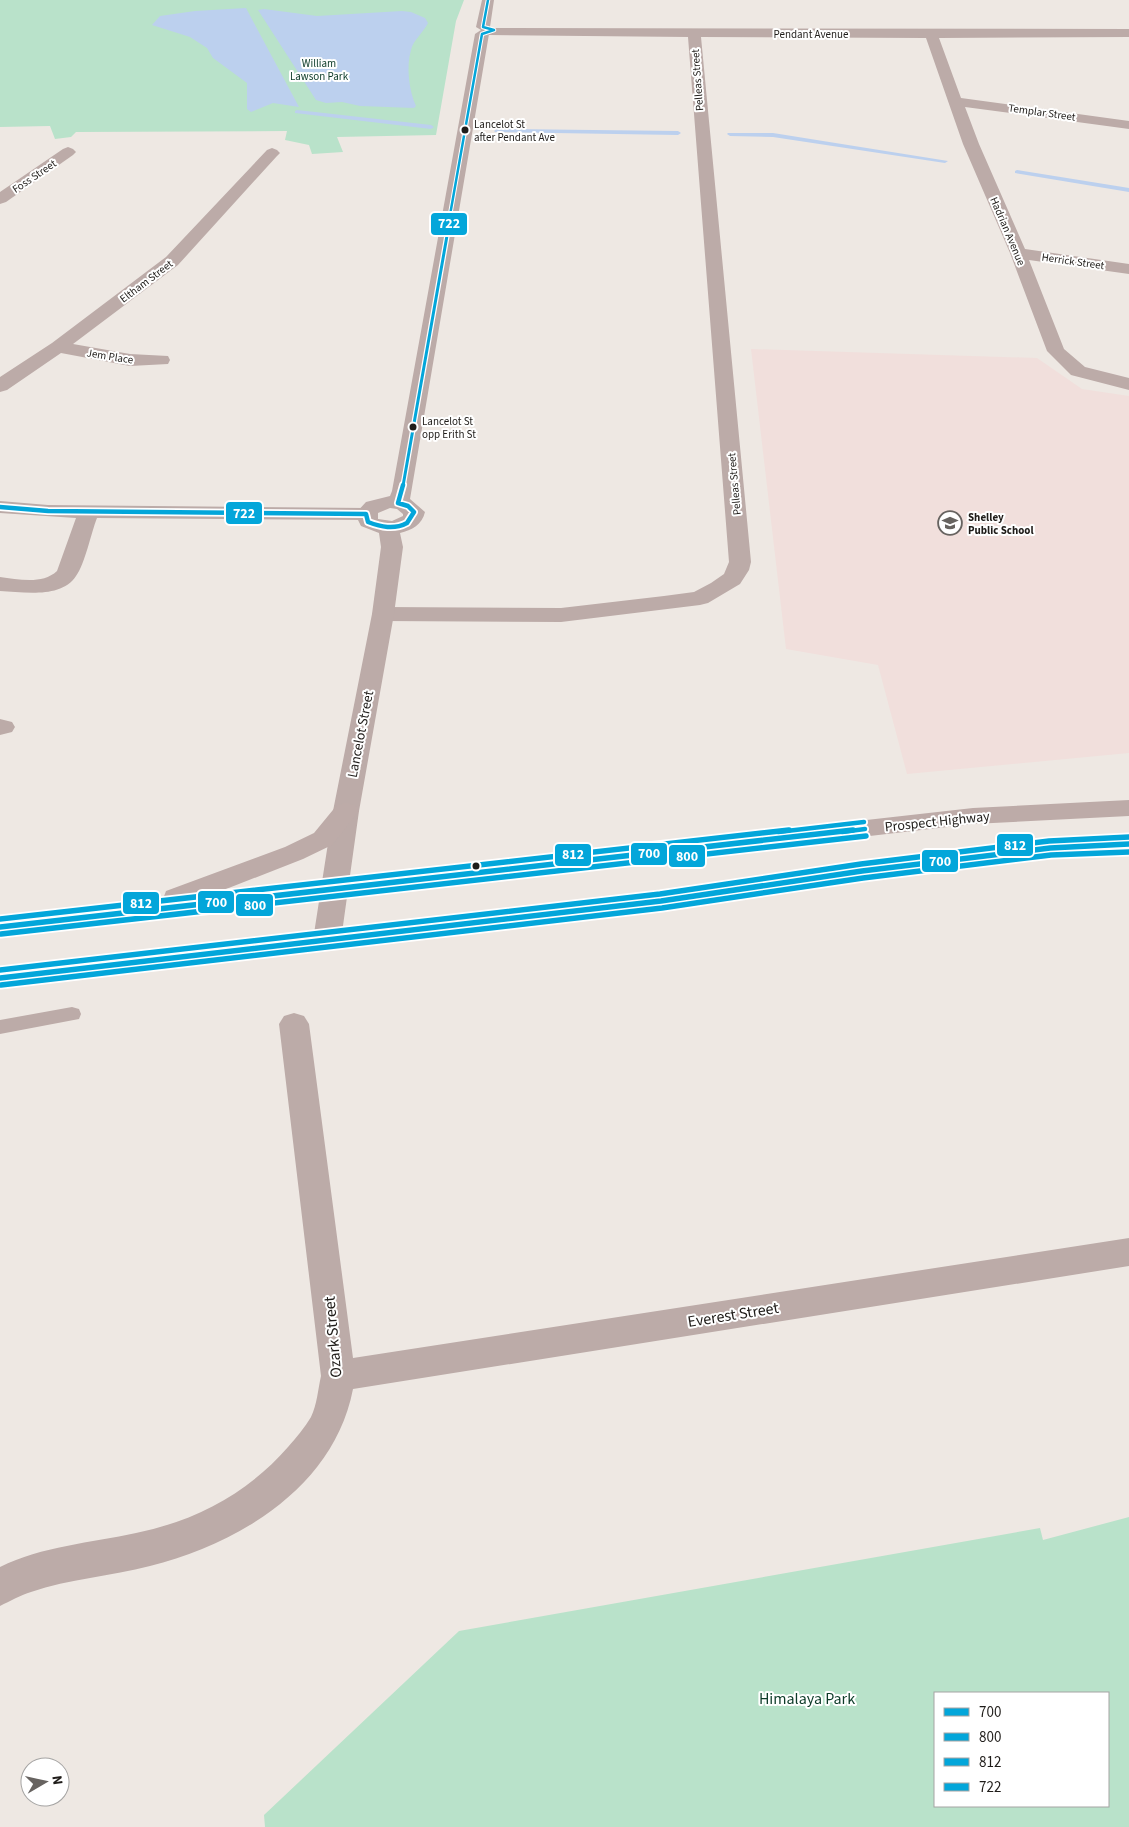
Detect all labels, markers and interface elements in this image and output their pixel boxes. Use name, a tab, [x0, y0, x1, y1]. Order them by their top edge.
street label: Pendant Avenue	[774, 27, 849, 42]
street label: Pelleas Street	[688, 48, 707, 112]
park label: William Lawson Park	[290, 56, 349, 84]
street label: Templar Street	[1007, 100, 1077, 125]
place label: Lancelot St after Pendant Ave	[474, 117, 555, 145]
marker: Lancelot St after Pendant Ave	[460, 125, 470, 135]
street label: Foss Street	[9, 156, 60, 197]
street label: Hadrian Avenue	[986, 195, 1029, 268]
line badge: 722	[430, 212, 468, 236]
text: 722	[438, 214, 460, 234]
street label: Herrick Street	[1041, 250, 1106, 273]
street label: Eltham Street	[117, 256, 176, 306]
street label: Jem Place	[86, 345, 135, 368]
place label: Lancelot St opp Erith St	[422, 414, 476, 442]
marker: Lancelot St opp Erith St	[408, 422, 418, 432]
street label: Pelleas Street	[724, 452, 745, 516]
line badge: 722	[225, 501, 263, 525]
text: 722	[233, 504, 255, 524]
school or university icon: Shelley Public School	[937, 510, 963, 536]
place label: Shelley Public School	[968, 510, 1034, 538]
street label: Lancelot Street	[343, 689, 379, 779]
street label: Prospect Highway	[884, 806, 991, 837]
line badge: 812	[996, 833, 1034, 857]
text: 812	[1004, 836, 1026, 856]
line badge: 700	[630, 842, 668, 866]
line badge: 812	[554, 843, 592, 867]
text: 700	[638, 844, 660, 864]
line badge: 800	[668, 844, 706, 868]
text: 812	[562, 845, 584, 865]
text: 800	[676, 847, 698, 867]
line badge: 700	[921, 849, 959, 873]
text: 700	[929, 852, 951, 872]
unlabelled marker	[471, 861, 481, 871]
line badge: 700	[197, 890, 235, 914]
line badge: 812	[122, 891, 160, 915]
text: 700	[205, 893, 227, 913]
line badge: 800	[235, 893, 274, 917]
text: 812	[130, 894, 152, 914]
text: 800	[244, 896, 266, 916]
street label: Ozark Street	[318, 1295, 348, 1379]
street label: Everest Street	[686, 1297, 781, 1333]
park label: Himalaya Park	[759, 1688, 855, 1710]
legend	[934, 1692, 1109, 1807]
text: 700	[979, 1702, 1001, 1723]
text: 800	[979, 1727, 1001, 1748]
text: 812	[979, 1752, 1001, 1773]
north arrow	[20, 1757, 70, 1807]
text: N	[46, 1774, 67, 1786]
text: 722	[979, 1777, 1001, 1798]

